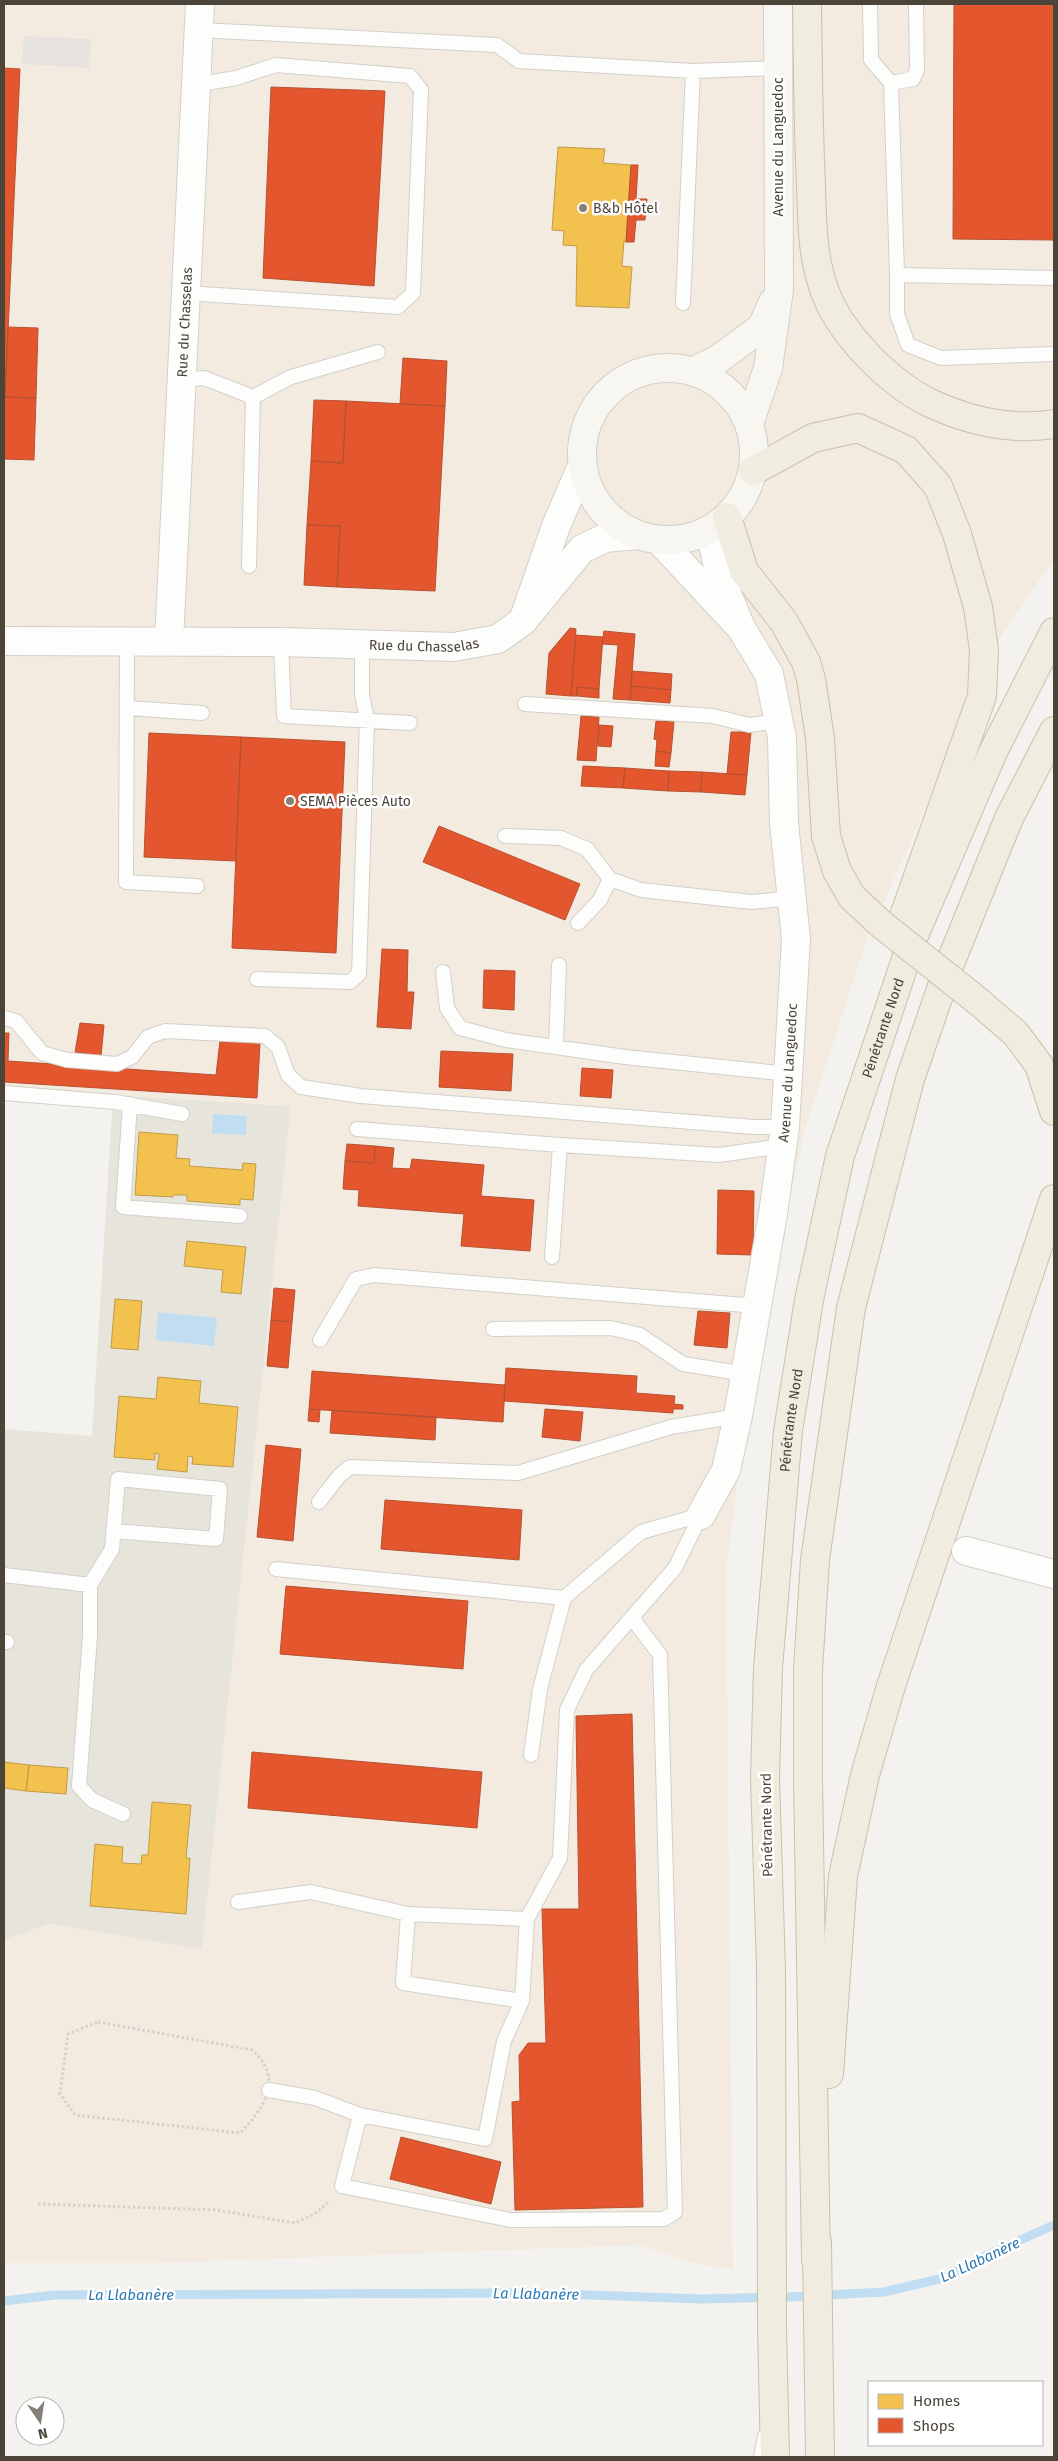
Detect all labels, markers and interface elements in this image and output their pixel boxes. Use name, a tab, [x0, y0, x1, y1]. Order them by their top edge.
street label: Avenue du Languedoc	[770, 77, 787, 217]
place label: B&b Hôtel	[593, 200, 658, 217]
marker: B&b Hôtel	[577, 202, 589, 214]
street label: Rue du Chasselas	[173, 266, 196, 378]
street label: Rue du Chasselas	[369, 634, 481, 655]
place label: SEMA Pièces Auto	[300, 793, 411, 810]
marker: SEMA Pièces Auto	[284, 795, 296, 807]
street label: Pénétrante Nord	[858, 976, 908, 1080]
street label: Avenue du Languedoc	[774, 1002, 801, 1143]
street label: Pénétrante Nord	[776, 1367, 806, 1473]
street label: Pénétrante Nord	[758, 1773, 776, 1877]
water label: La Llabanère	[937, 2234, 1023, 2286]
water label: La Llabanère	[493, 2284, 579, 2304]
water label: La Llabanère	[88, 2286, 174, 2304]
legend	[868, 2381, 1043, 2446]
text: Homes	[913, 2392, 960, 2410]
north arrow	[15, 2396, 65, 2446]
text: Shops	[913, 2417, 955, 2435]
text: N	[36, 2424, 49, 2443]

